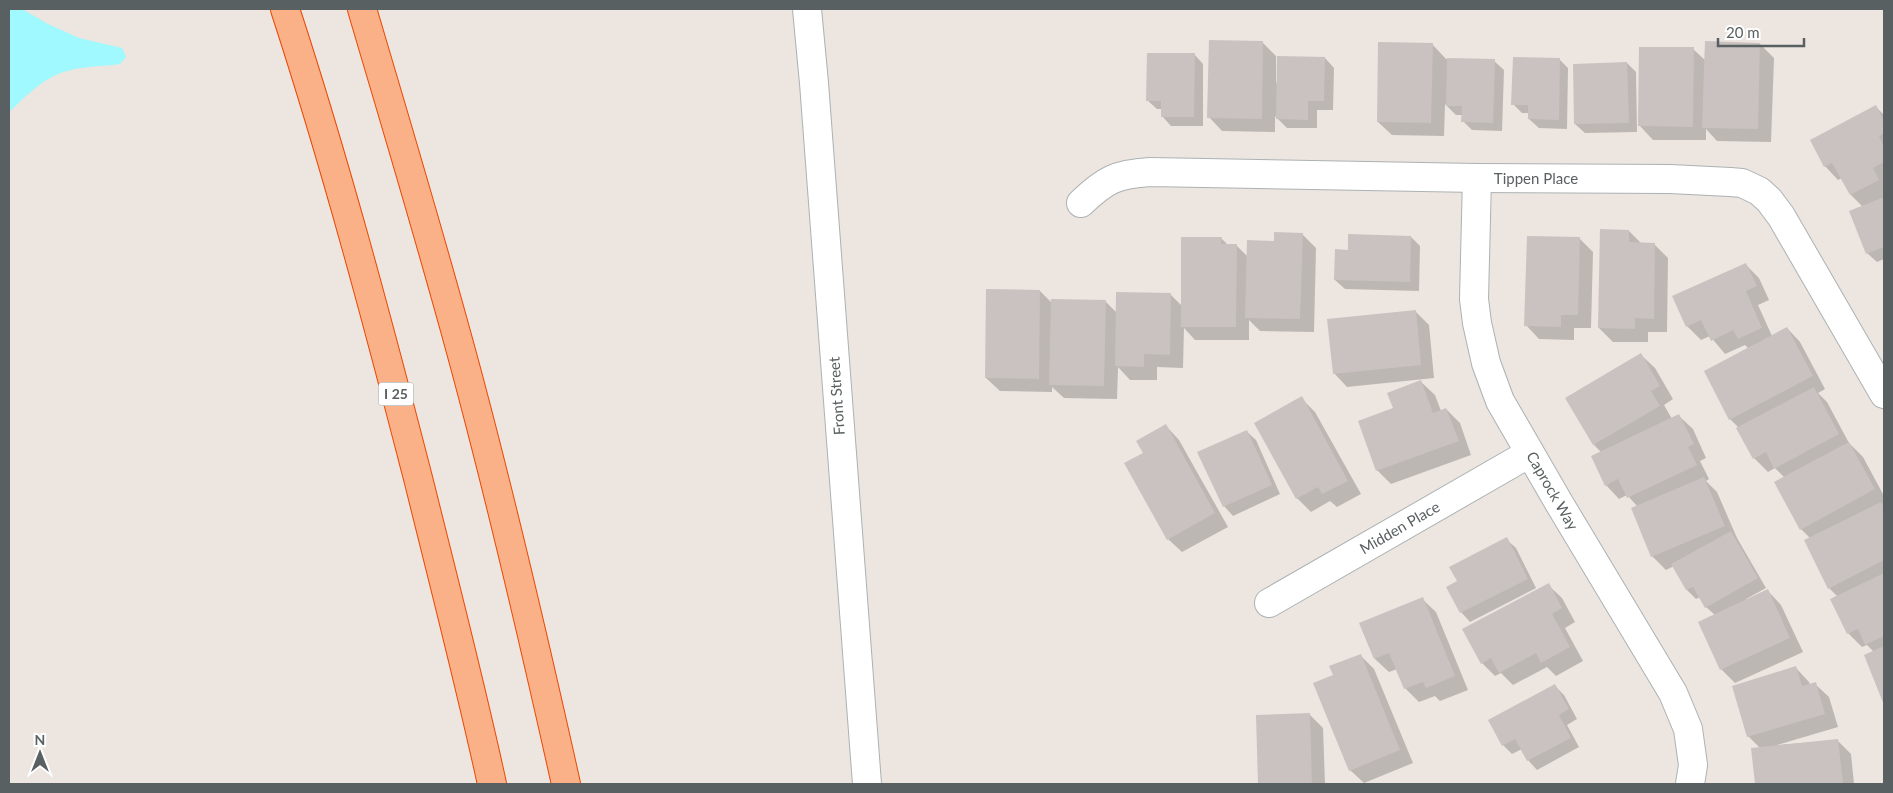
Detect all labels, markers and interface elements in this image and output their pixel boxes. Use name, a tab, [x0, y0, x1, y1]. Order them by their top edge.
scale bar	[1718, 15, 1804, 47]
text: 20 m	[1726, 23, 1760, 41]
street label: Tippen Place	[1494, 169, 1578, 187]
street label: Front Street	[824, 356, 848, 436]
road number: I 25	[378, 382, 414, 406]
street label: Caprock Way	[1523, 448, 1583, 533]
street label: Midden Place	[1356, 497, 1443, 557]
north arrow	[15, 728, 65, 778]
text: N	[35, 731, 45, 748]

